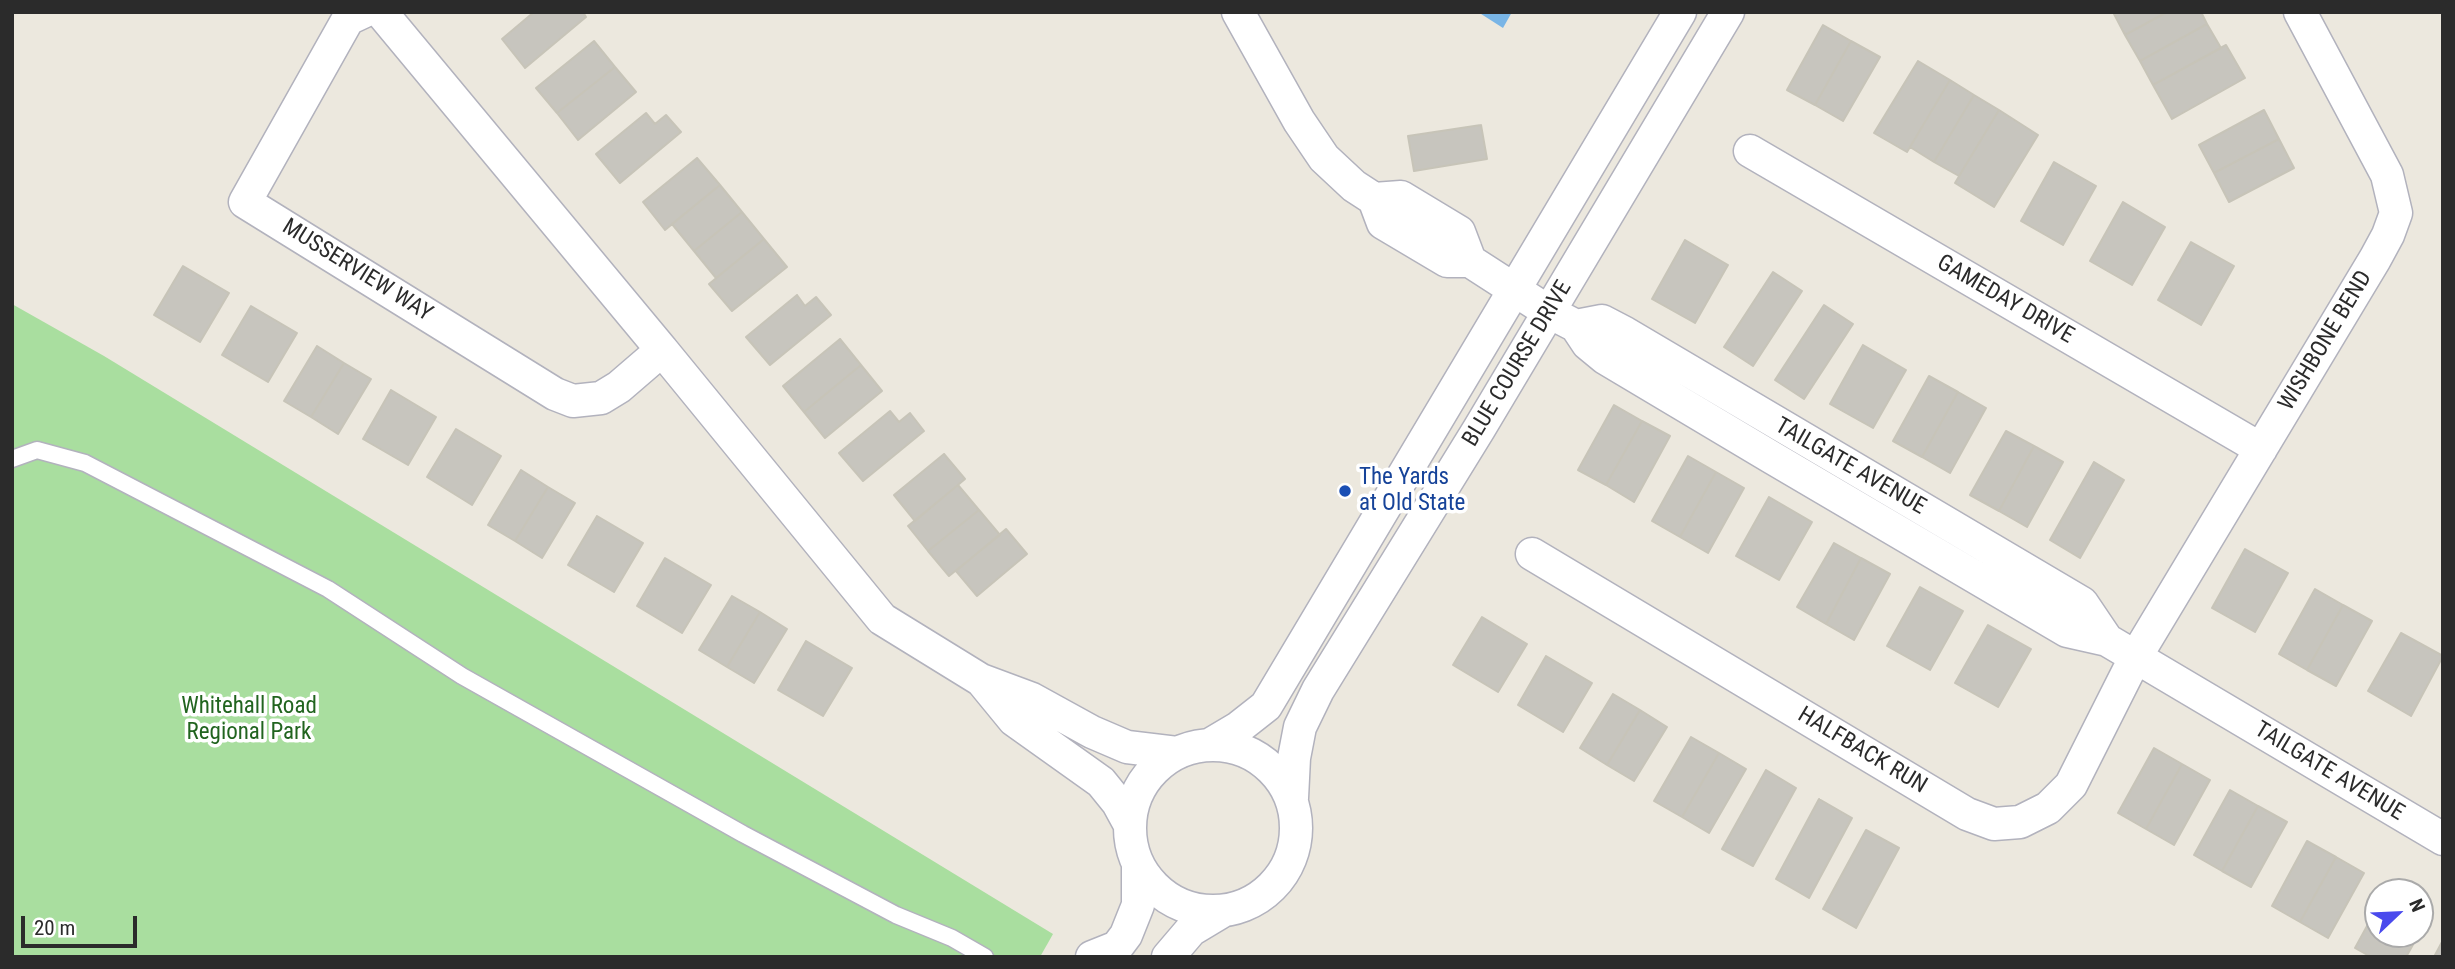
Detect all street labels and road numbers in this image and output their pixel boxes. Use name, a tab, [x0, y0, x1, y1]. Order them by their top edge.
street label: MUSSERVIEW WAY	[277, 214, 437, 328]
street label: GAMEDAY DRIVE	[1932, 250, 2078, 350]
street label: WISHBONE BEND	[2273, 266, 2379, 416]
street label: BLUE COURSE DRIVE	[1458, 276, 1578, 452]
street label: TAILGATE AVENUE	[1770, 413, 1930, 521]
street label: HALFBACK RUN	[1792, 702, 1932, 800]
street label: TAILGATE AVENUE	[2249, 716, 2409, 828]

